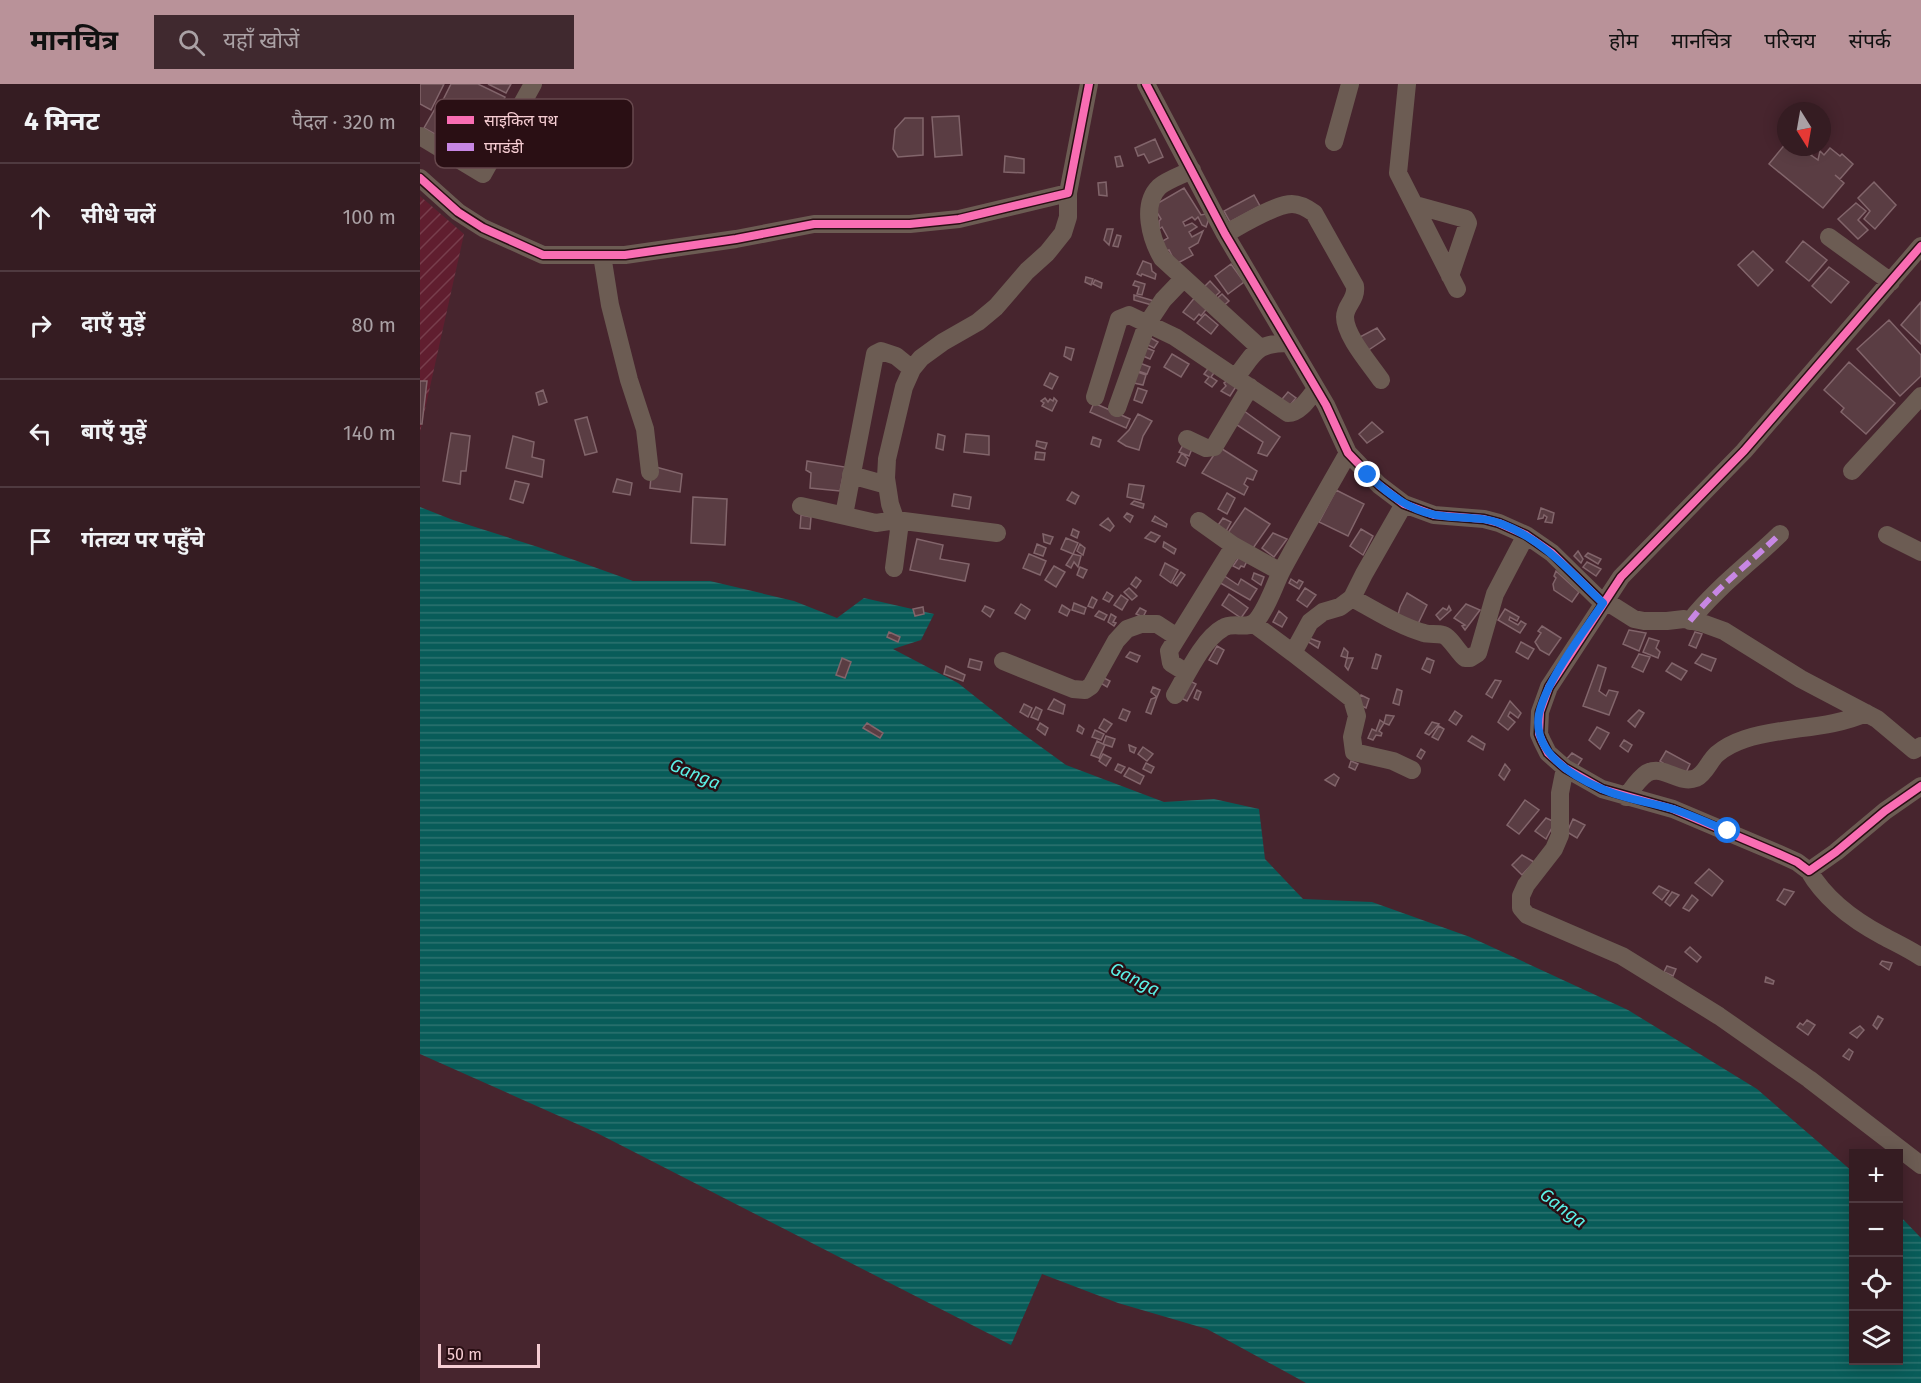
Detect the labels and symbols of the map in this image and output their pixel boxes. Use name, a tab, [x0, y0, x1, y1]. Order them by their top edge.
legend	[435, 99, 633, 168]
north arrow	[1777, 102, 1831, 156]
text: साइकिल पथ	[484, 111, 558, 130]
text: पगडंडी	[484, 138, 524, 157]
route end	[1354, 461, 1380, 487]
water label: Ganga	[666, 754, 724, 794]
route start	[1714, 817, 1740, 843]
water label: Ganga	[1107, 957, 1163, 1001]
water label: Ganga	[1535, 1183, 1591, 1233]
scale bar	[438, 1341, 540, 1368]

